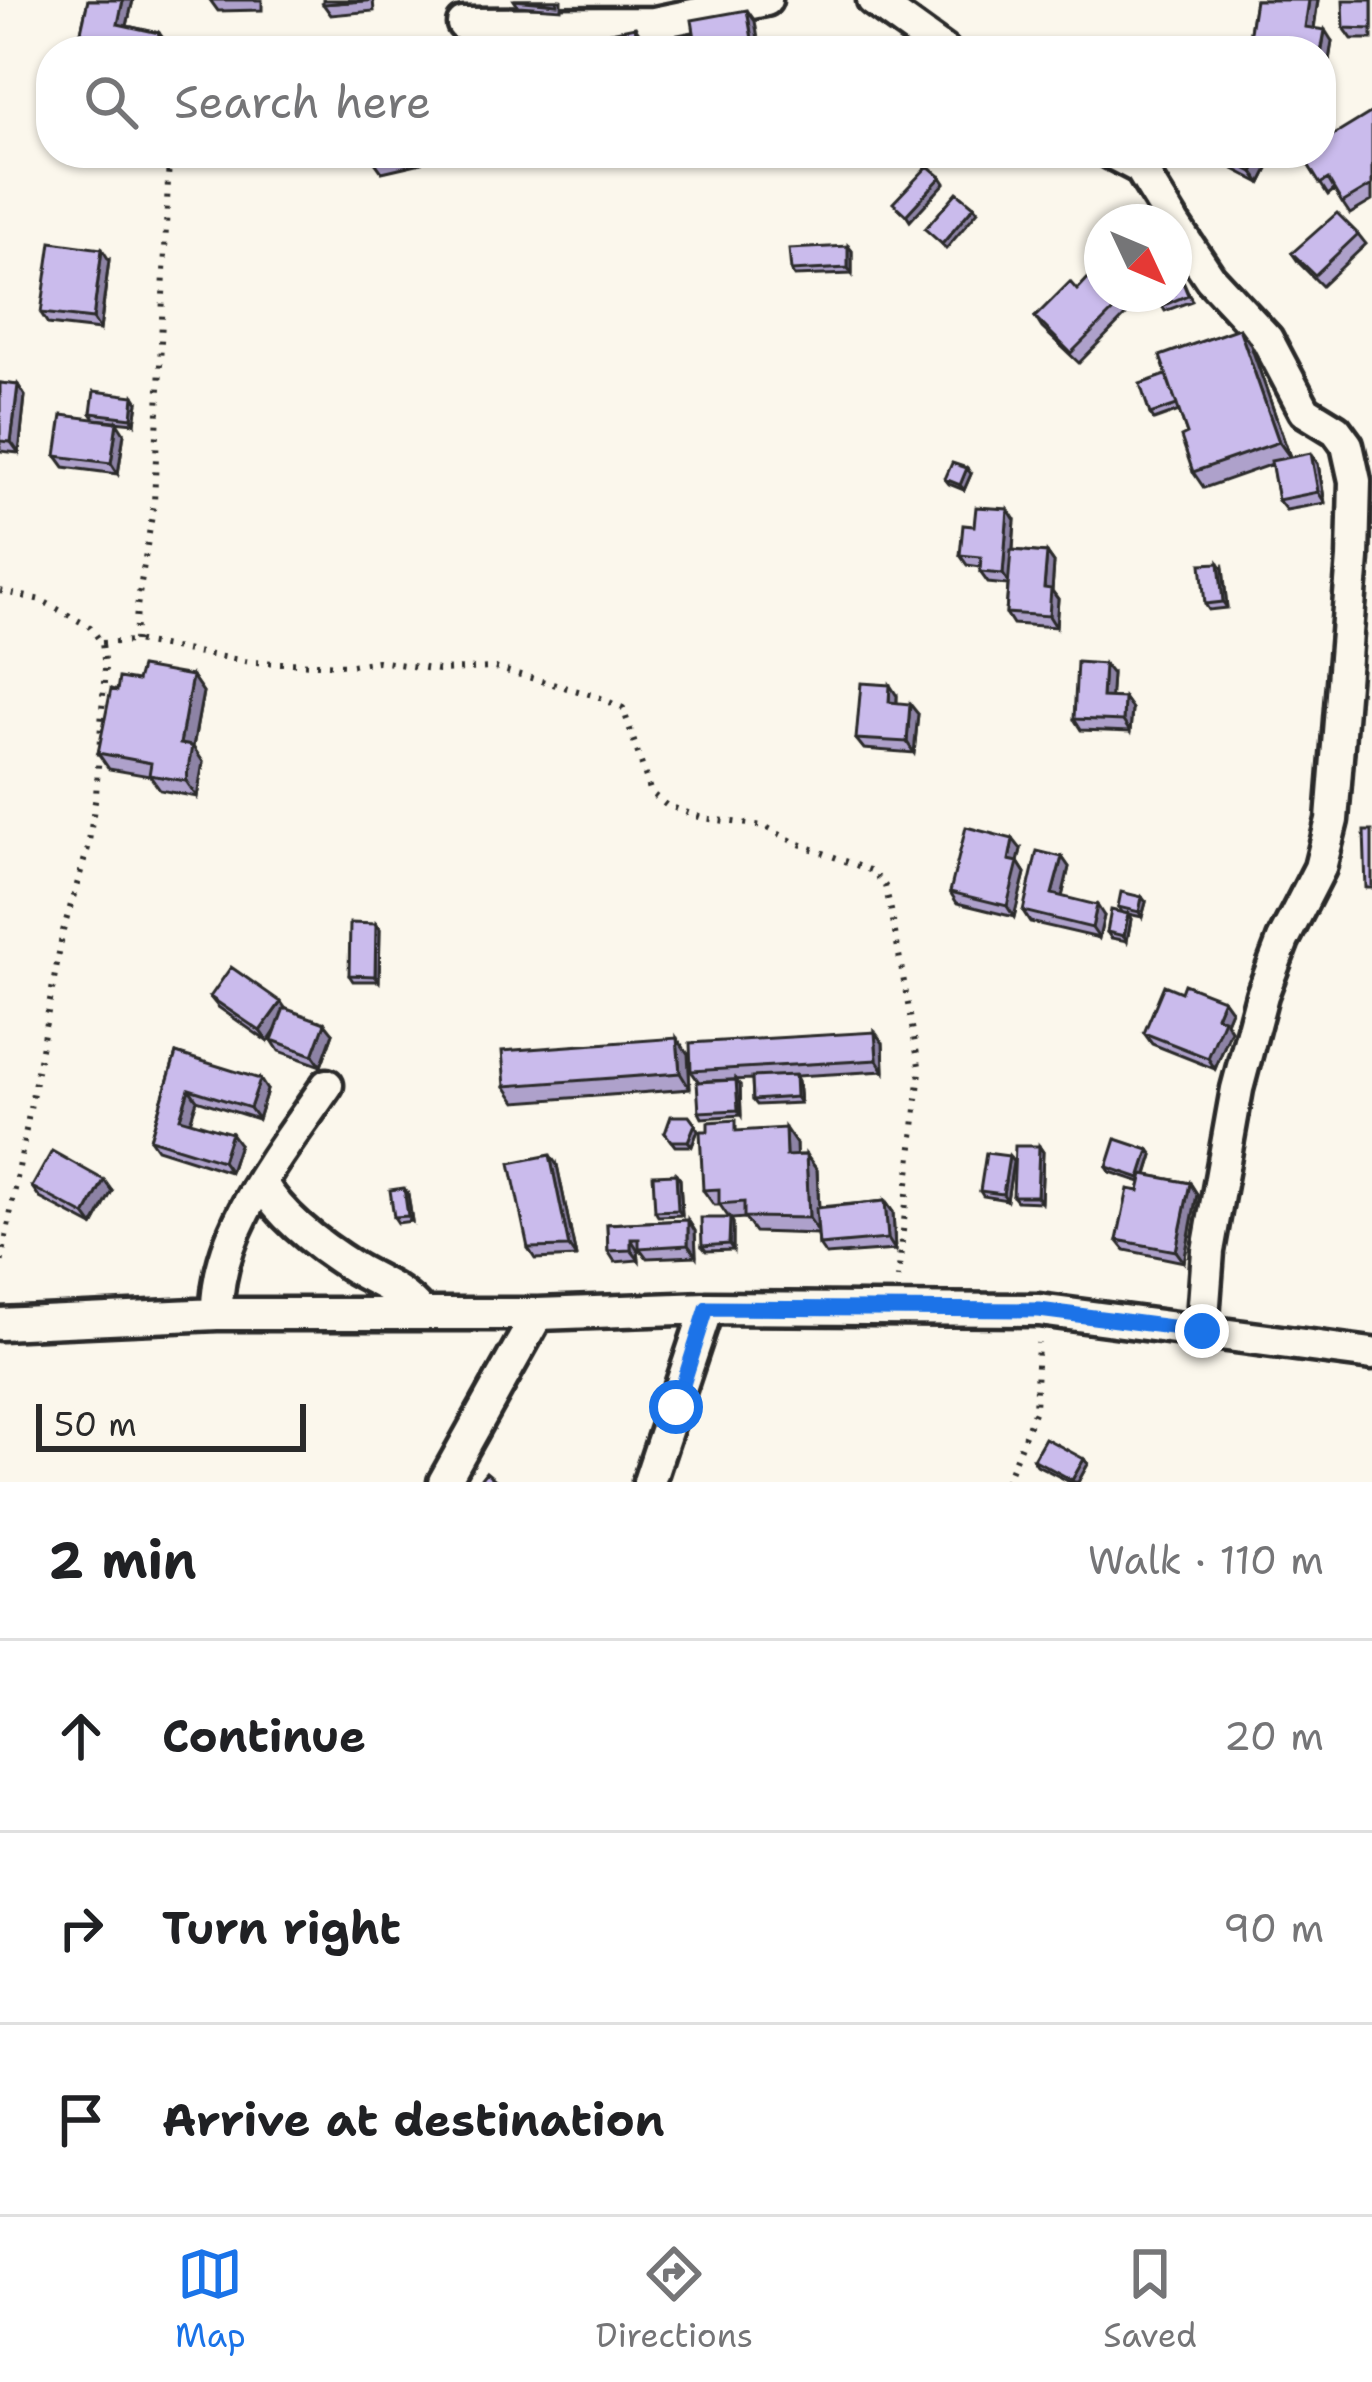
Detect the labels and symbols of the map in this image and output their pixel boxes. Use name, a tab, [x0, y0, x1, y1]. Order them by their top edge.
north arrow	[1084, 204, 1192, 312]
route end	[1175, 1304, 1229, 1358]
route start	[649, 1380, 703, 1434]
scale bar	[36, 1398, 306, 1451]

